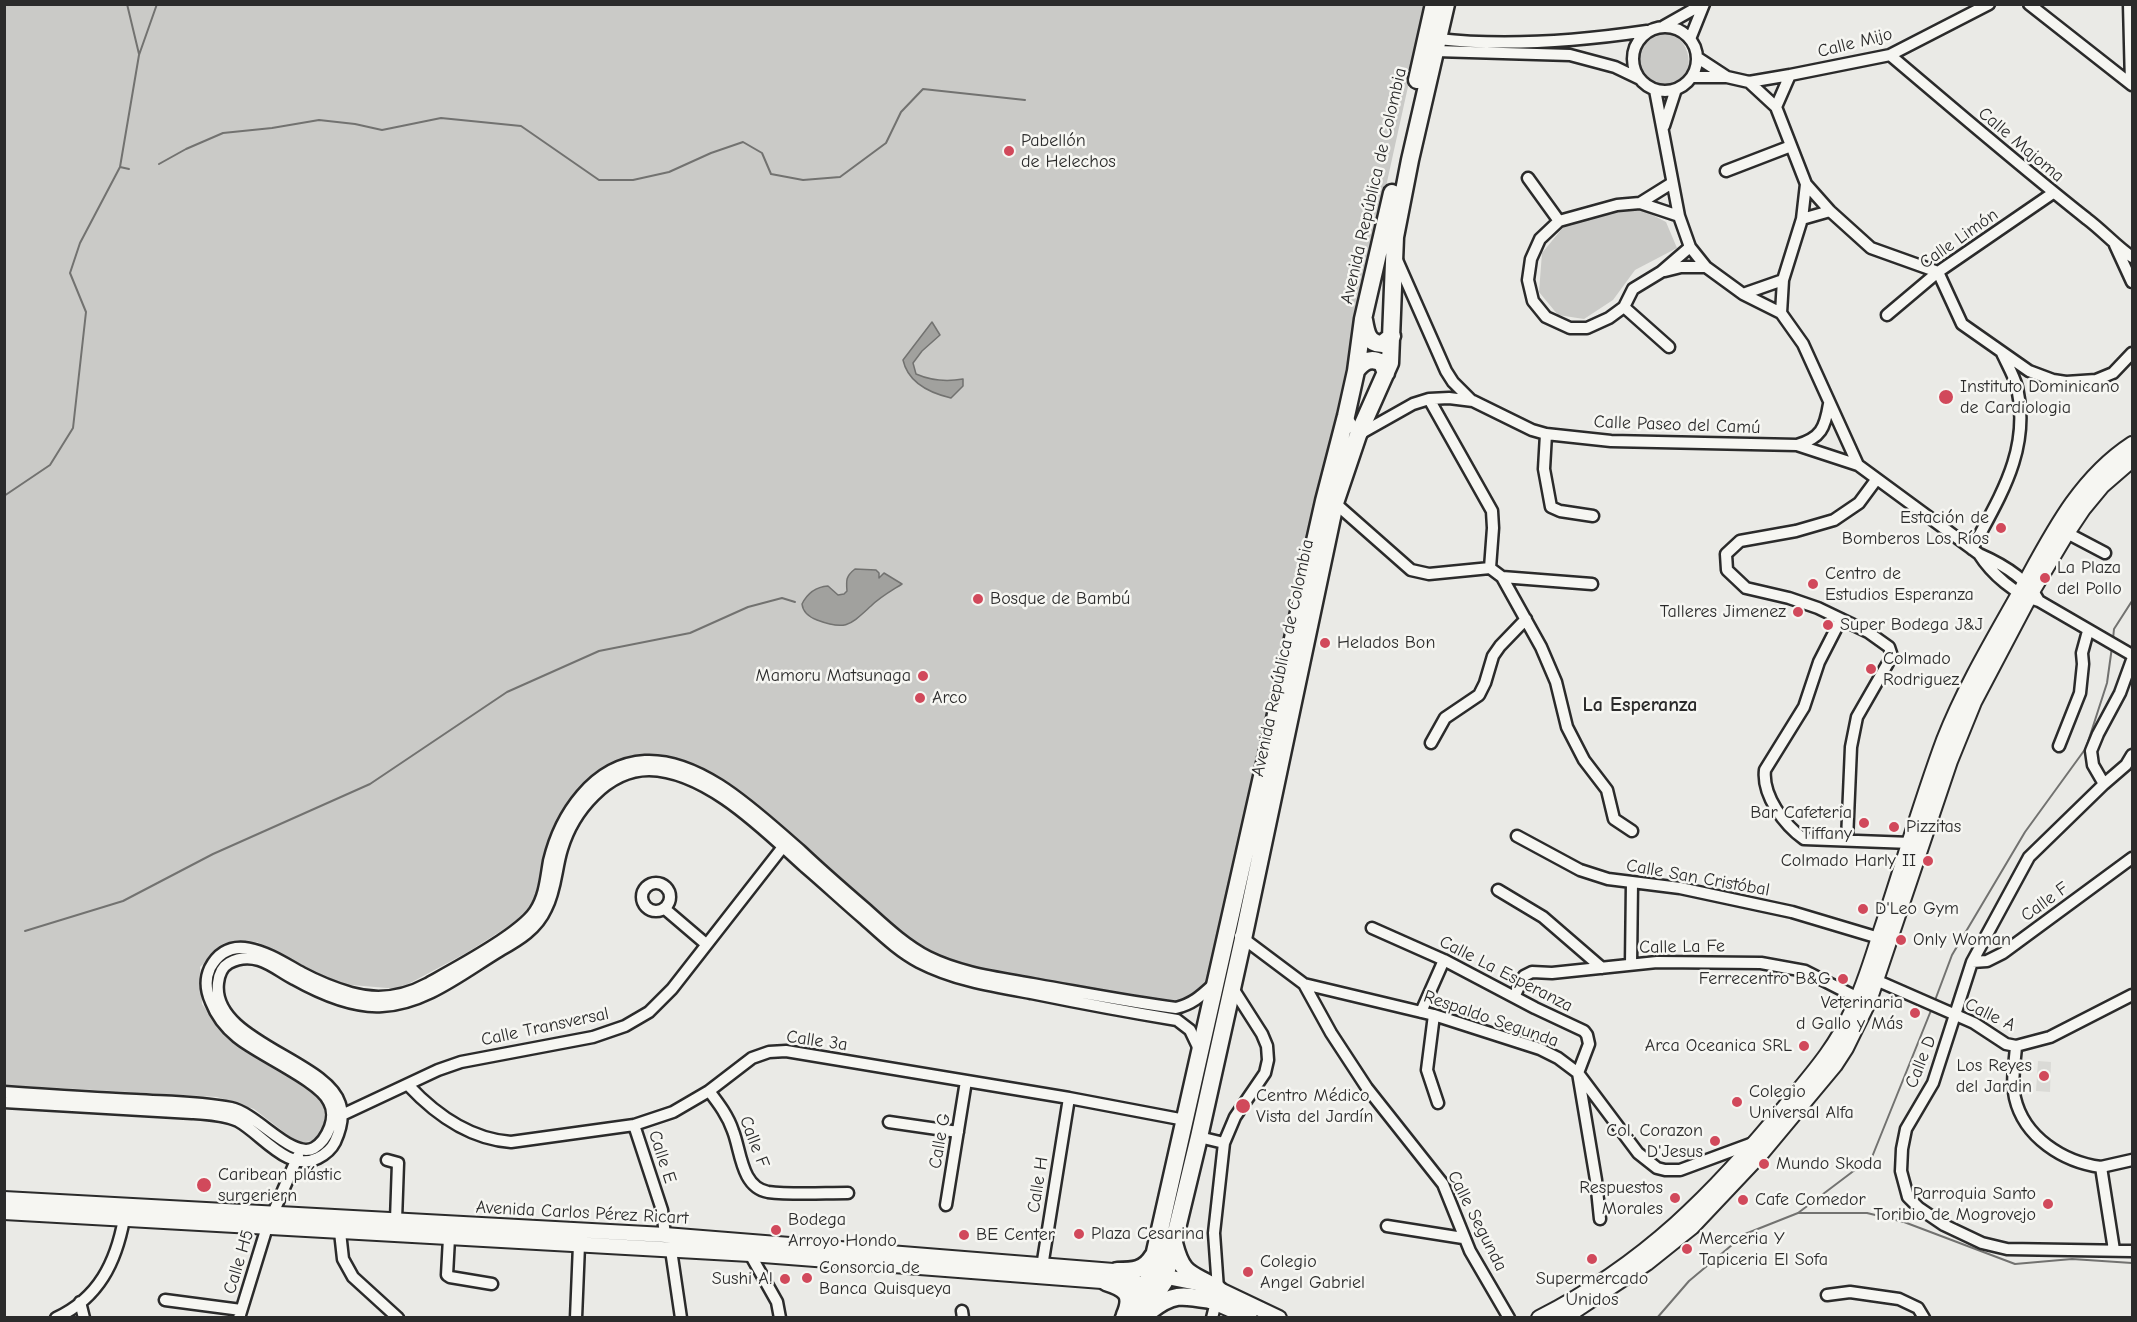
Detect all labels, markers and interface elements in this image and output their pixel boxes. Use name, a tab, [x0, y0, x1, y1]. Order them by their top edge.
street label: Calle Mijo	[1815, 23, 1895, 63]
street label: Avenida República de Colombia	[1336, 66, 1412, 306]
street label: Calle Majoma	[1974, 103, 2068, 187]
place label: Pabellón de Helechos	[1021, 130, 1116, 172]
marker: Pabellón de Helechos	[1002, 144, 1016, 158]
street label: Calle Limón	[1916, 204, 2002, 274]
place label: Instituto Dominicano de Cardiologia	[1960, 376, 2120, 418]
marker: Instituto Dominicano de Cardiologia	[1937, 388, 1955, 406]
street label: Calle Paseo del Camú	[1593, 411, 1761, 439]
place label: Estación de Bomberos Los Ríos	[1842, 507, 1989, 550]
marker: Estación de Bomberos Los Ríos	[1994, 521, 2008, 535]
street label: Avenida República de Colombia	[1247, 537, 1319, 779]
place label: La Plaza del Pollo	[2057, 557, 2122, 600]
place label: Centro de Estudios Esperanza	[1825, 563, 1974, 606]
marker: La Plaza del Pollo	[2038, 571, 2052, 585]
marker: Centro de Estudios Esperanza	[1806, 577, 1820, 591]
place label: Bosque de Bambú	[990, 588, 1130, 610]
marker: Bosque de Bambú	[971, 592, 985, 606]
place label: Talleres Jimenez	[1660, 601, 1786, 623]
marker: Talleres Jimenez	[1791, 605, 1805, 619]
place label: Super Bodega J&J	[1840, 614, 1983, 636]
marker: Super Bodega J&J	[1821, 618, 1835, 632]
place label: Helados Bon	[1337, 632, 1435, 654]
marker: Helados Bon	[1318, 636, 1332, 650]
place label: Colmado Rodriguez	[1883, 648, 1959, 690]
marker: Colmado Rodriguez	[1864, 662, 1878, 676]
place label: Mamoru Matsunaga	[756, 665, 911, 687]
marker: Mamoru Matsunaga	[916, 669, 930, 683]
place label: Arco	[932, 687, 967, 709]
marker: Arco	[913, 691, 927, 705]
district label: La Esperanza	[1583, 693, 1697, 717]
place label: Bar Cafeteria Tiffany	[1750, 802, 1852, 844]
marker: Bar Cafeteria Tiffany	[1857, 816, 1871, 830]
place label: Pizzitas	[1906, 816, 1961, 838]
marker: Pizzitas	[1887, 820, 1901, 834]
place label: Colmado Harly II	[1781, 850, 1916, 872]
marker: Colmado Harly II	[1921, 854, 1935, 868]
street label: Calle San Cristóbal	[1625, 855, 1771, 901]
street label: Calle F	[2017, 877, 2073, 927]
place label: D'Leo Gym	[1875, 898, 1959, 920]
marker: D'Leo Gym	[1856, 902, 1870, 916]
place label: Only Woman	[1913, 929, 2011, 951]
street label: Calle La Esperanza	[1436, 931, 1576, 1017]
marker: Only Woman	[1894, 933, 1908, 947]
street label: Calle La Fe	[1639, 935, 1725, 959]
place label: Ferrecentro B&G	[1699, 968, 1831, 990]
marker: Ferrecentro B&G	[1836, 972, 1850, 986]
street label: Respaldo Segunda	[1421, 986, 1561, 1052]
place label: Veterinaria d Gallo y Más	[1796, 992, 1903, 1034]
street label: Calle A	[1961, 994, 2019, 1036]
street label: Calle Transversal	[479, 1003, 611, 1051]
marker: Veterinaria d Gallo y Más	[1908, 1006, 1922, 1020]
street label: Calle 3a	[785, 1026, 849, 1056]
street label: Calle D	[1901, 1033, 1941, 1091]
place label: Arca Oceanica SRL	[1645, 1035, 1792, 1057]
marker: Arca Oceanica SRL	[1797, 1039, 1811, 1053]
place label: Los Reyes del Jardin	[1956, 1055, 2032, 1098]
marker: Los Reyes del Jardin	[2037, 1069, 2051, 1083]
place label: Colegio Universal Alfa	[1749, 1081, 1854, 1124]
place label: Centro Médico Vista del Jardín	[1256, 1085, 1373, 1128]
marker: Colegio Universal Alfa	[1730, 1095, 1744, 1109]
marker: Centro Médico Vista del Jardín	[1234, 1097, 1252, 1115]
street label: Calle G	[924, 1111, 956, 1171]
street label: Calle F	[734, 1113, 774, 1171]
place label: Col. Corazon D'Jesus	[1606, 1120, 1703, 1162]
street label: Calle E	[643, 1128, 681, 1186]
marker: Col. Corazon D'Jesus	[1708, 1134, 1722, 1148]
place label: Mundo Skoda	[1776, 1153, 1882, 1175]
street label: Calle H	[1023, 1156, 1053, 1214]
marker: Mundo Skoda	[1757, 1157, 1771, 1171]
place label: Caribean plástic surgeriern	[218, 1164, 342, 1206]
street label: Calle Segunda	[1442, 1167, 1512, 1275]
marker: Caribean plástic surgeriern	[195, 1176, 213, 1194]
place label: Respuestos Morales	[1579, 1177, 1663, 1220]
place label: Parroquia Santo Toribio de Mogrovejo	[1873, 1183, 2036, 1226]
place label: Cafe Comedor	[1755, 1189, 1866, 1211]
marker: Respuestos Morales	[1668, 1191, 1682, 1205]
marker: Cafe Comedor	[1736, 1193, 1750, 1207]
street label: Avenida Carlos Pérez Ricart	[475, 1197, 689, 1229]
marker: Parroquia Santo Toribio de Mogrovejo	[2041, 1197, 2055, 1211]
place label: Bodega Arroyo Hondo	[788, 1209, 897, 1252]
marker: Bodega Arroyo Hondo	[769, 1223, 783, 1237]
place label: Plaza Cesarina	[1091, 1223, 1204, 1245]
place label: BE Center	[976, 1224, 1055, 1246]
street label: Calle H5	[219, 1227, 259, 1297]
marker: Plaza Cesarina	[1072, 1227, 1086, 1241]
marker: BE Center	[957, 1228, 971, 1242]
place label: Merceria Y Tapiceria El Sofa	[1699, 1228, 1828, 1270]
marker: Merceria Y Tapiceria El Sofa	[1680, 1242, 1694, 1256]
place label: Colegio Angel Gabriel	[1260, 1251, 1365, 1294]
marker: Supermercado Unidos	[1585, 1252, 1599, 1266]
place label: Consorcia de Banca Quisqueya	[819, 1257, 951, 1300]
marker: Colegio Angel Gabriel	[1241, 1265, 1255, 1279]
place label: Sushi A!	[712, 1268, 773, 1290]
place label: Supermercado Unidos	[1536, 1268, 1648, 1310]
marker: Consorcia de Banca Quisqueya	[800, 1271, 814, 1285]
marker: Sushi A!	[778, 1272, 792, 1286]

